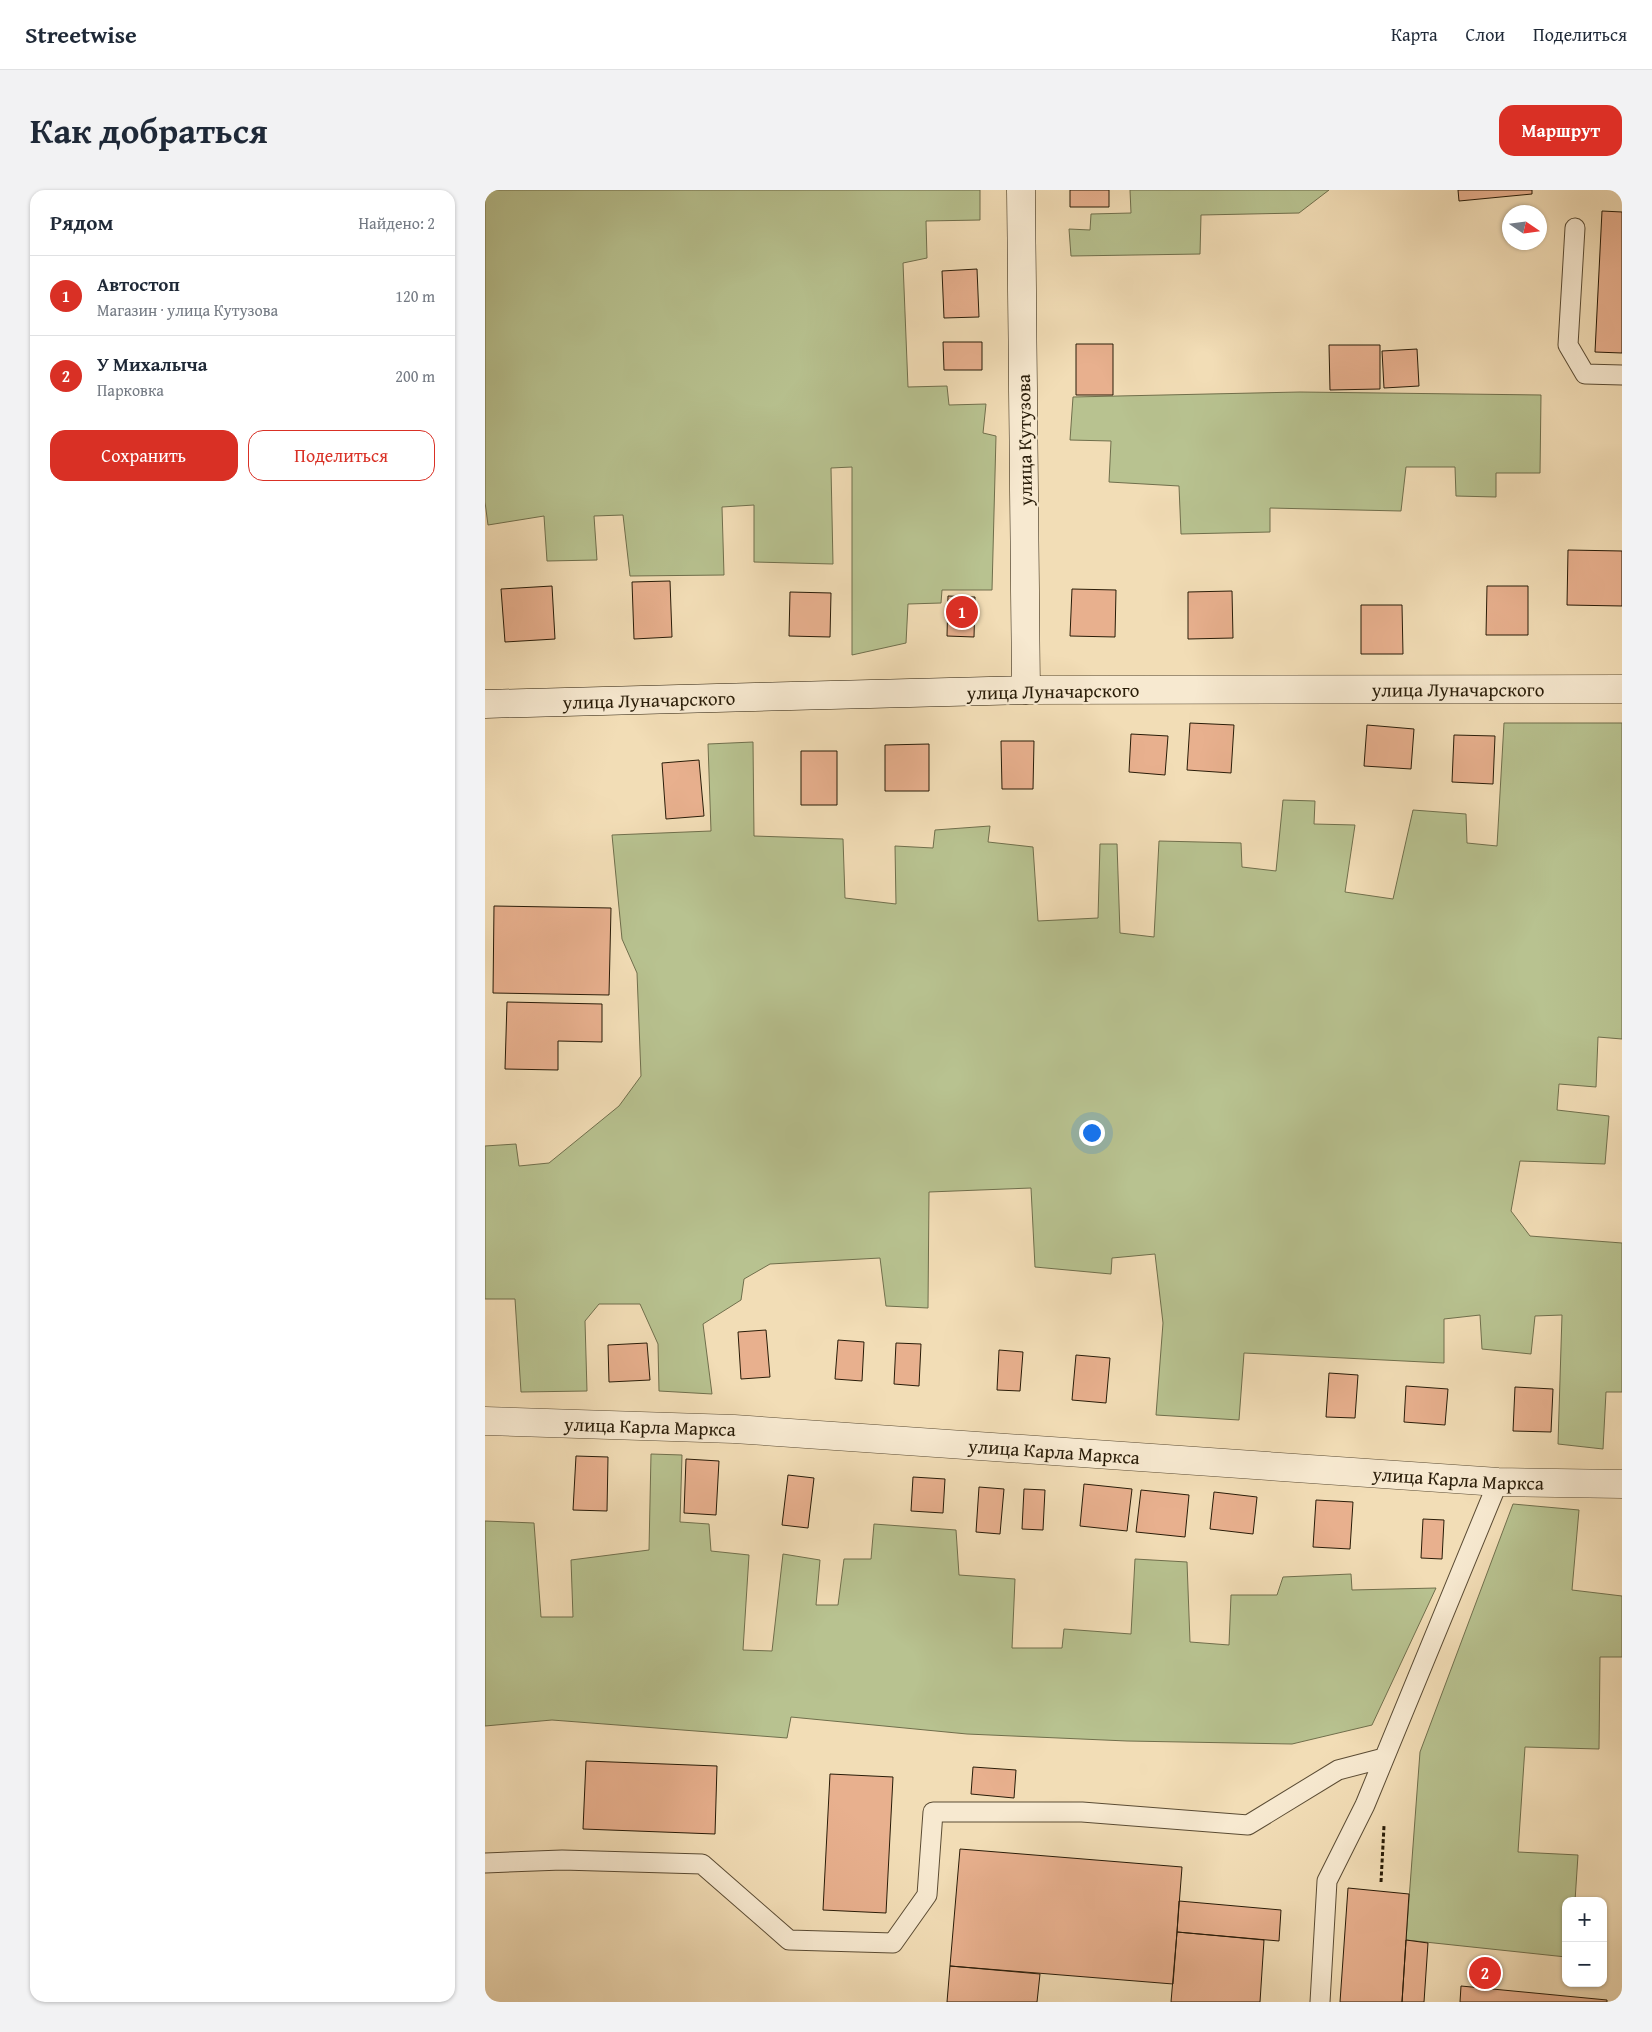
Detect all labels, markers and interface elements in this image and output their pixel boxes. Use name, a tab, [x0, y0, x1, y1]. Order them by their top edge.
text: Streetwise	[25, 17, 137, 52]
text: Карта	[1391, 21, 1438, 48]
text: Слои	[1466, 21, 1505, 48]
text: Поделиться	[1533, 21, 1627, 48]
text: Как добраться	[30, 105, 268, 156]
button: Маршрут	[1499, 105, 1622, 156]
north arrow	[1502, 205, 1547, 250]
text: Рядом	[50, 207, 113, 238]
text: Найдено: 2	[358, 211, 435, 235]
text: Автостоп	[97, 270, 180, 298]
text: 1	[62, 284, 70, 308]
text: 120 m	[395, 284, 435, 308]
text: Магазин · улица Кутузова	[97, 298, 278, 322]
text: У Михалыча	[97, 350, 207, 378]
text: 2	[62, 364, 70, 388]
text: 200 m	[395, 364, 435, 388]
street label: улица Кутузова	[1009, 374, 1039, 507]
text: Парковка	[97, 378, 164, 402]
button: Сохранить	[50, 430, 238, 481]
button: Поделиться	[248, 430, 435, 481]
pin: 1	[946, 593, 978, 631]
street label: улица Луначарского	[965, 675, 1140, 707]
street label: улица Луначарского	[1371, 675, 1544, 703]
street label: улица Луначарского	[561, 684, 736, 716]
your location	[1079, 1120, 1105, 1146]
street label: улица Карла Маркса	[563, 1410, 736, 1443]
street label: улица Карла Маркса	[966, 1431, 1141, 1471]
street label: улица Карла Маркса	[1370, 1459, 1544, 1497]
map controls	[1562, 1897, 1607, 1987]
button: +	[1562, 1897, 1607, 1942]
button: −	[1562, 1942, 1607, 1987]
pin: 2	[1469, 1954, 1501, 1992]

